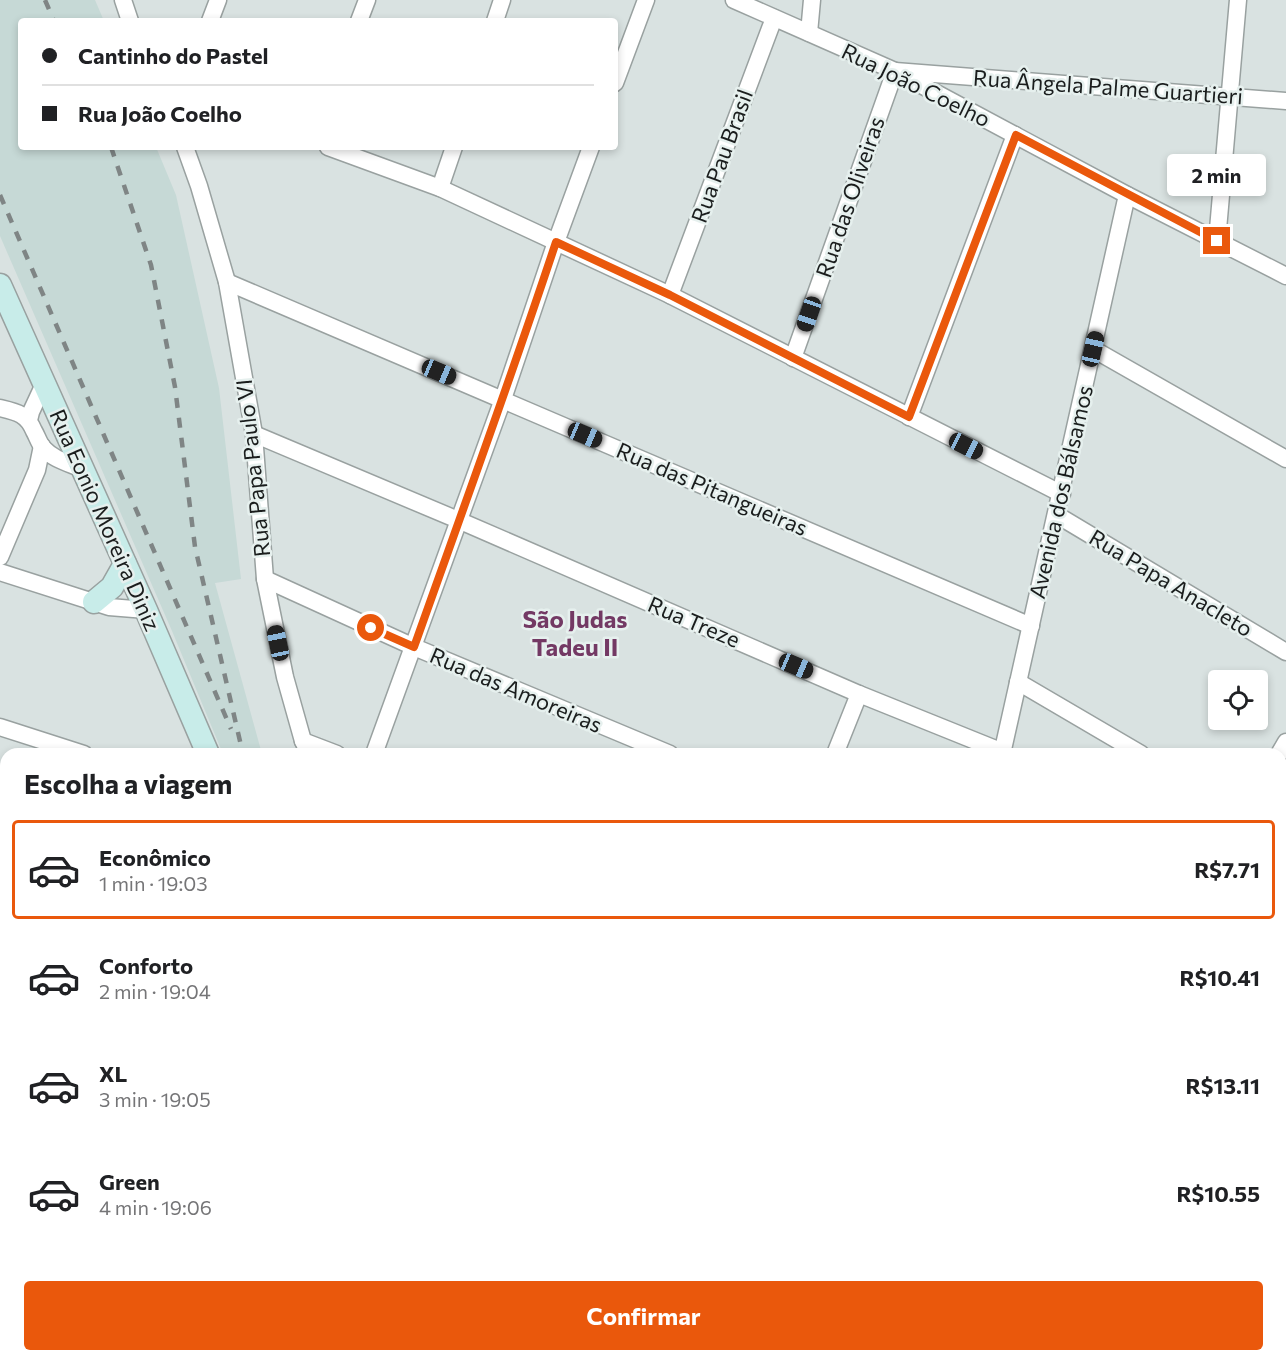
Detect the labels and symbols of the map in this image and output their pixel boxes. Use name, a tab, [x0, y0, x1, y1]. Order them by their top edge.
street label: Rua João Coelho	[837, 37, 995, 132]
street label: Rua Ângela Palme Guartieri	[972, 64, 1244, 109]
street label: Rua Pau Brasil	[685, 85, 758, 226]
street label: Rua das Oliveiras	[809, 113, 890, 281]
callout: 2 min	[1168, 154, 1266, 196]
route end	[1203, 227, 1230, 254]
car	[795, 294, 823, 334]
car	[1080, 329, 1106, 369]
car	[419, 357, 459, 387]
street label: Rua Papa Paulo VI	[230, 378, 275, 558]
street label: Avenida dos Bálsamos	[1023, 383, 1098, 601]
street label: Rua Eonio Moreira Diniz	[44, 405, 167, 635]
car	[565, 420, 605, 450]
car	[946, 430, 986, 462]
street label: Rua das Pitangueiras	[612, 436, 812, 541]
street label: Rua Papa Anacleto	[1085, 523, 1258, 642]
street label: Rua Treze	[644, 590, 744, 653]
district label: São Judas Tadeu II	[522, 604, 628, 661]
route start	[357, 614, 384, 641]
car	[265, 624, 291, 662]
street label: Rua das Amoreiras	[426, 641, 606, 738]
car	[776, 651, 816, 681]

